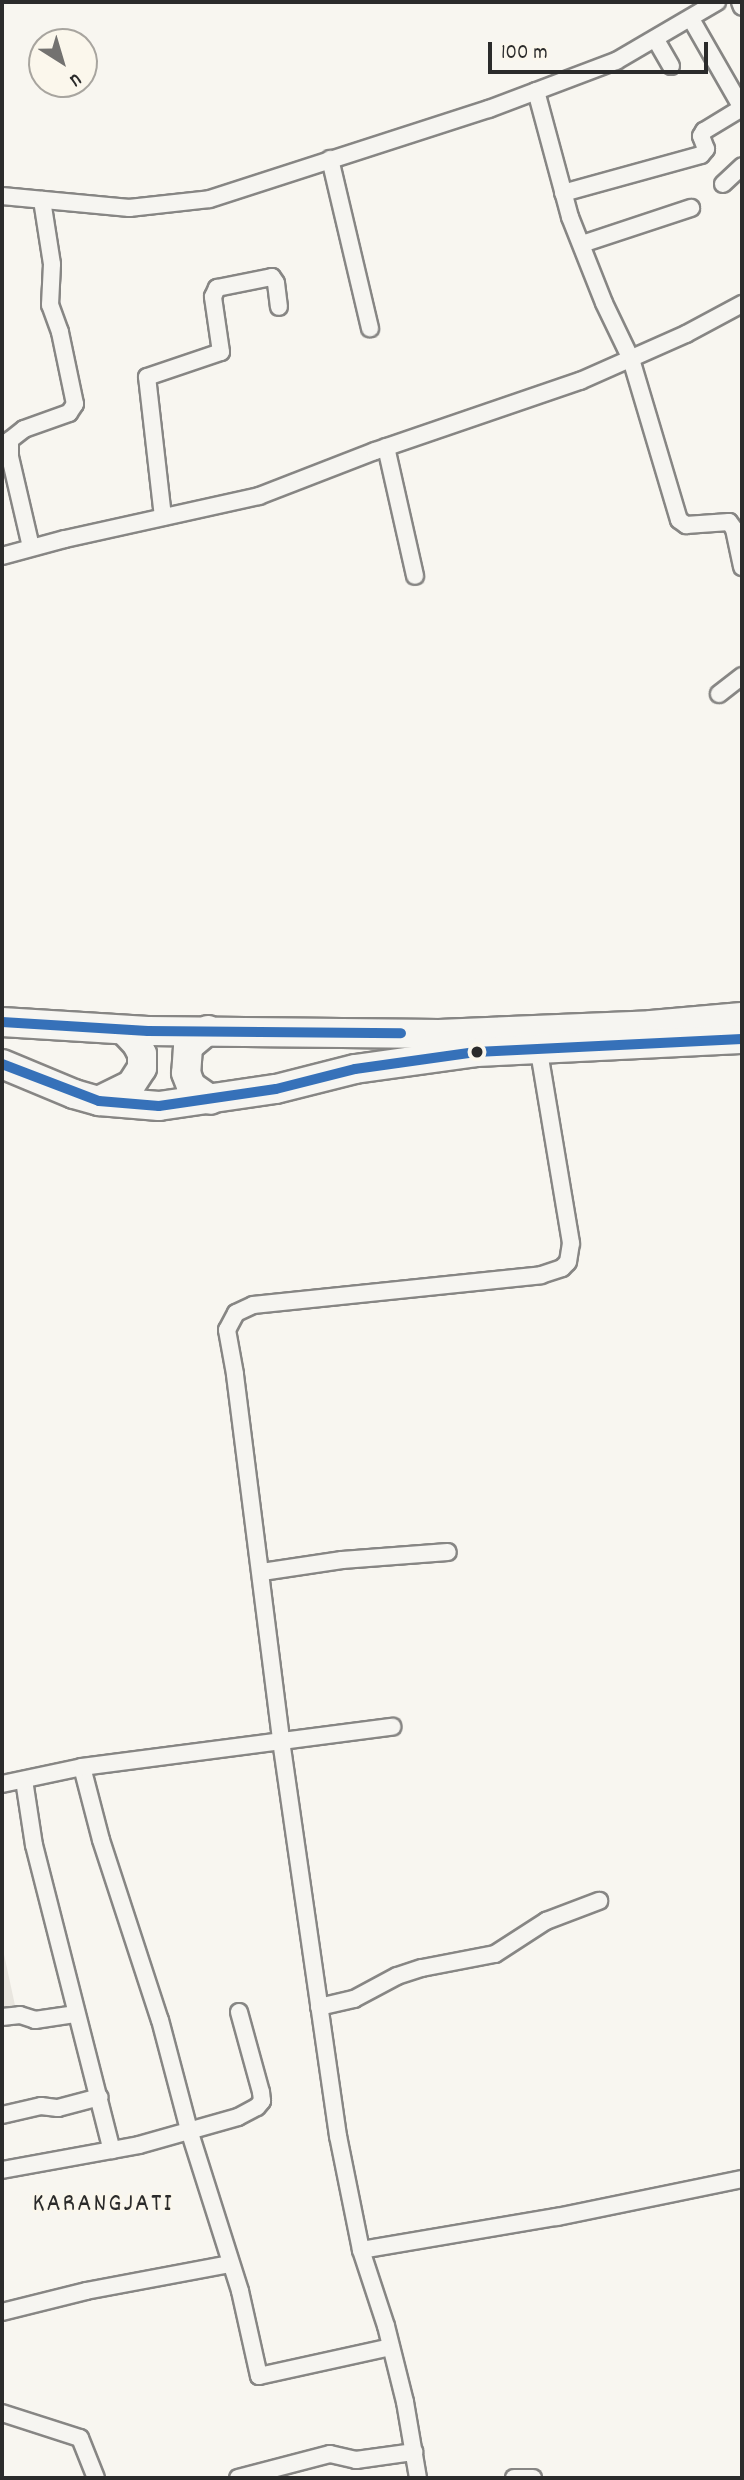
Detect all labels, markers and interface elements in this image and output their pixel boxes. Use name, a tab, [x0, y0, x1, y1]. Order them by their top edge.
north arrow	[28, 28, 98, 98]
scale bar	[492, 28, 712, 72]
text: 100 m	[501, 39, 548, 69]
text: U	[63, 65, 87, 92]
unlabelled marker	[470, 1045, 484, 1059]
district label: KARANGJATI	[34, 2189, 172, 2221]

